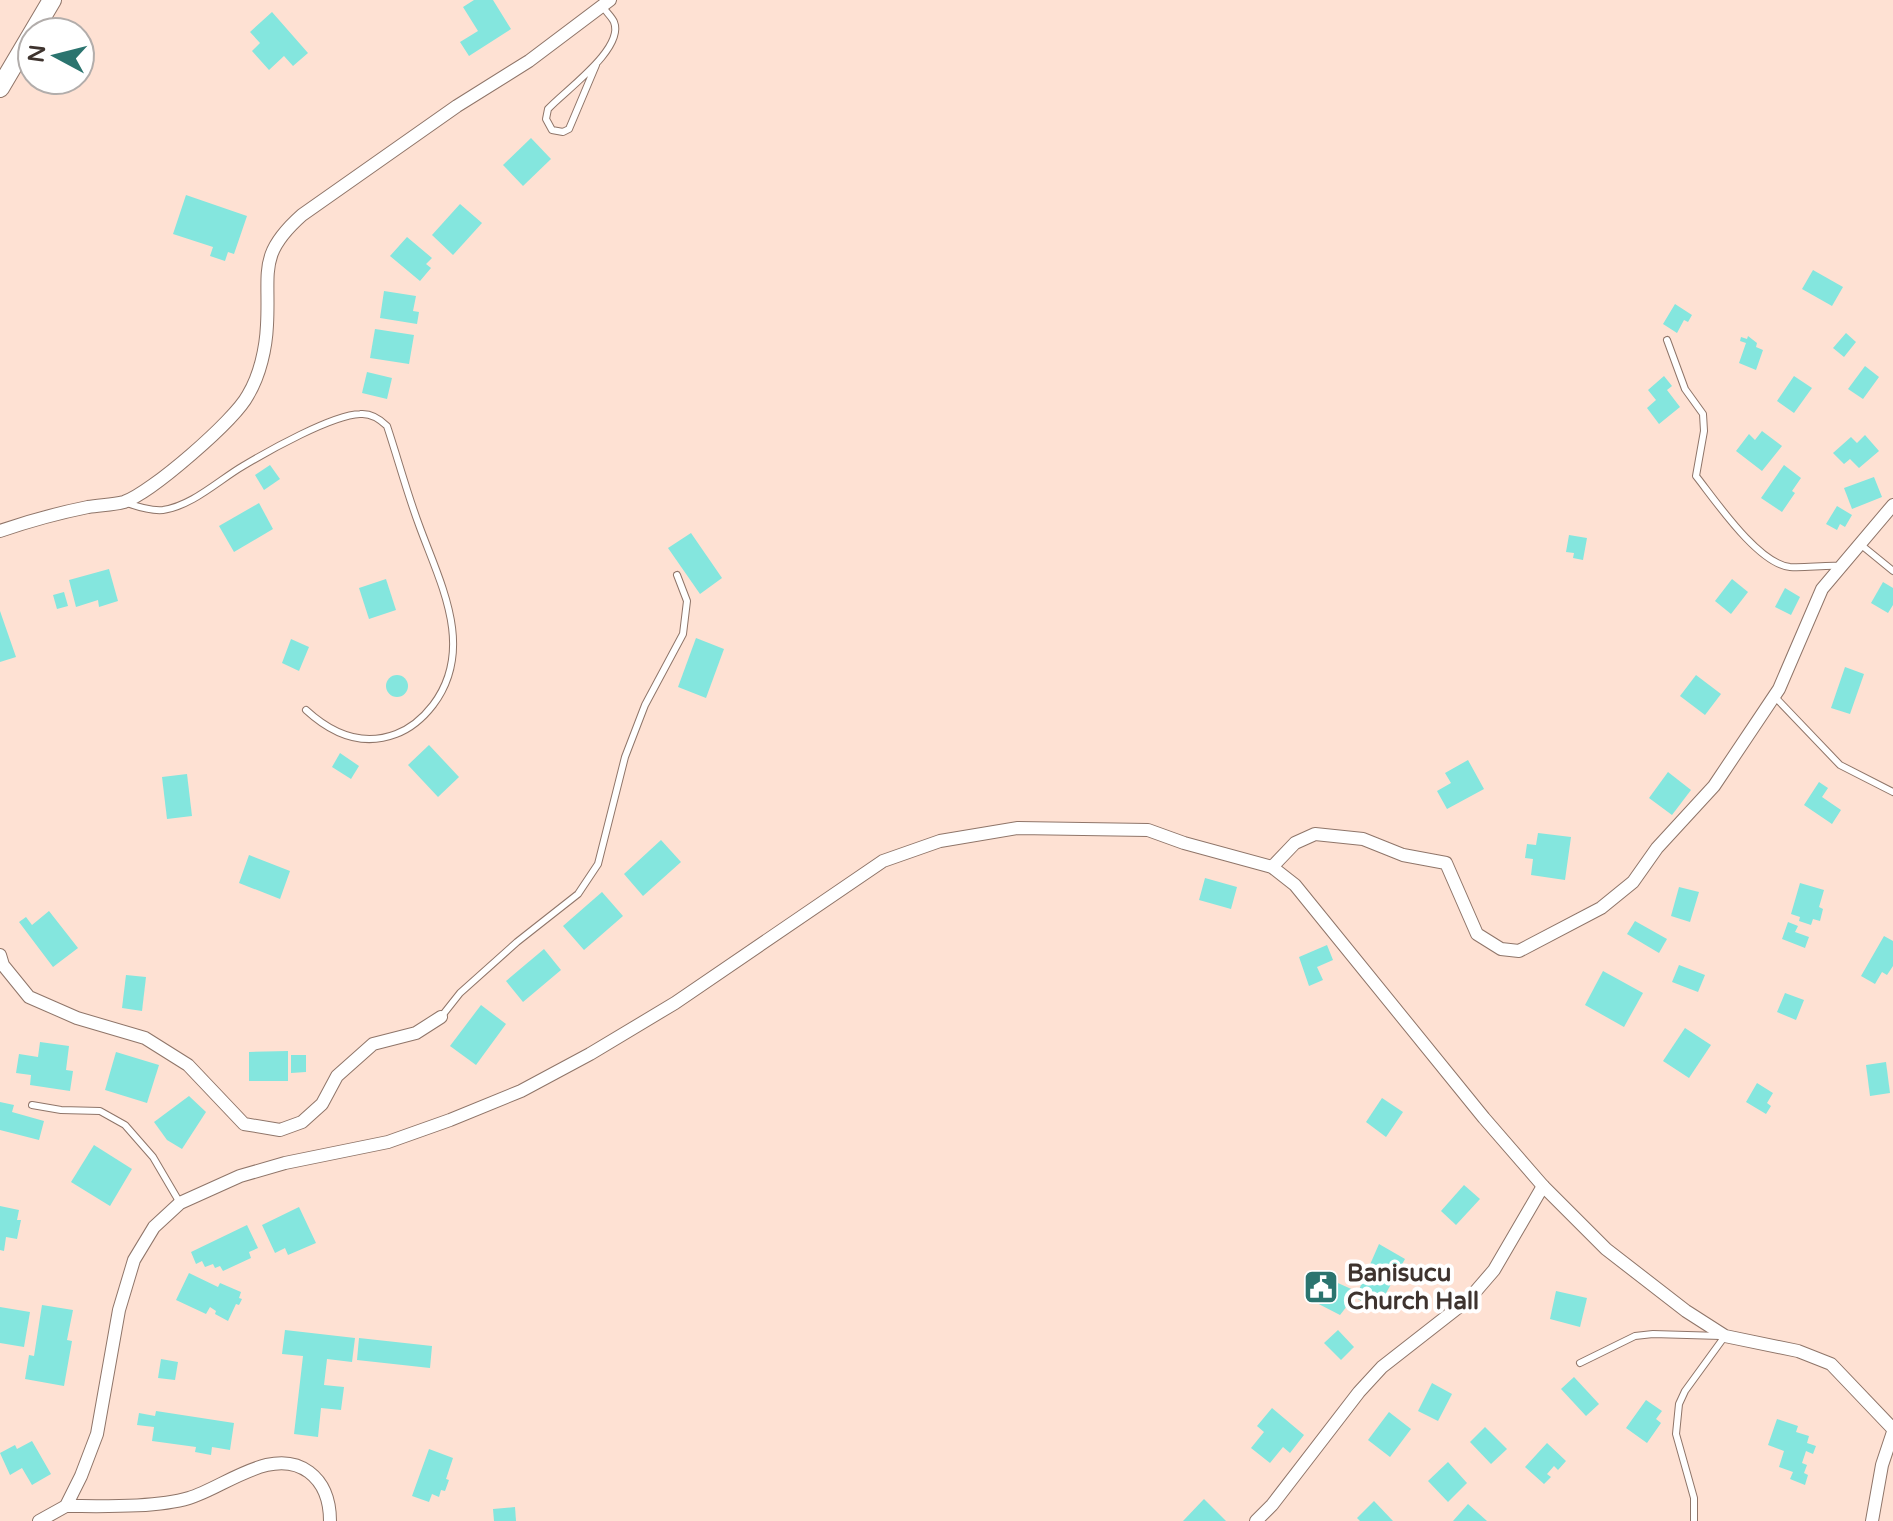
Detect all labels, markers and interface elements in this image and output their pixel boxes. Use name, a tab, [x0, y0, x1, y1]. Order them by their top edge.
north arrow	[16, 16, 96, 96]
text: N	[23, 43, 51, 64]
place label: Banisucu Church Hall	[1347, 1259, 1479, 1316]
public building icon: Banisucu Church Hall	[1302, 1268, 1340, 1306]

